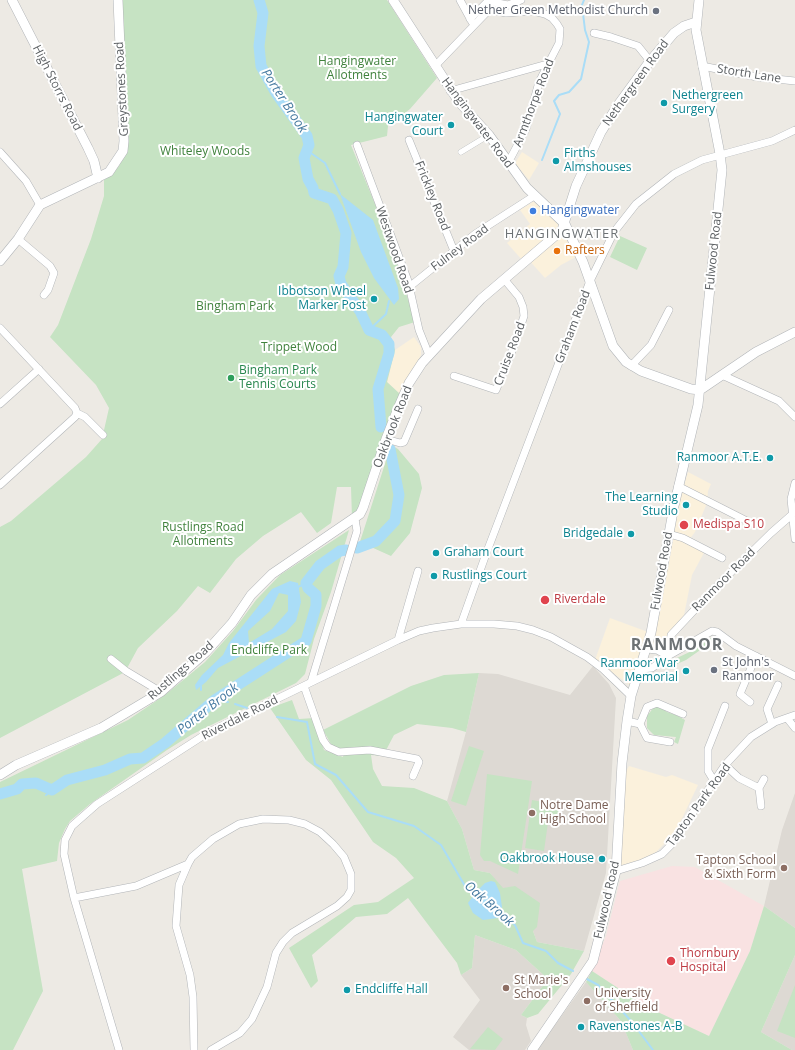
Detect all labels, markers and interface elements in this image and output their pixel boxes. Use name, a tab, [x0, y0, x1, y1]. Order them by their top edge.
place label: Nether Green Methodist Church	[468, 4, 648, 18]
marker: Nether Green Methodist Church	[651, 6, 661, 16]
street label: Nethergreen Road	[600, 37, 672, 129]
street label: Greystones Road	[112, 41, 132, 137]
street label: High Storrs Road	[29, 43, 85, 133]
park label: Hangingwater Allotments	[318, 55, 396, 83]
street label: Armthorpe Road	[511, 57, 557, 149]
street label: Storth Lane	[716, 62, 782, 86]
water label: Porter Brook	[258, 66, 310, 136]
street label: Hangingwater Road	[438, 75, 516, 171]
place label: Nethergreen Surgery	[672, 89, 743, 117]
marker: Nethergreen Surgery	[659, 98, 669, 108]
place label: Hangingwater Court	[365, 111, 443, 139]
marker: Hangingwater Court	[446, 120, 456, 130]
park label: Whiteley Woods	[160, 145, 250, 159]
place label: Firths Almshouses	[564, 147, 632, 175]
marker: Firths Almshouses	[551, 156, 561, 166]
street label: Frickley Road	[412, 159, 452, 233]
place label: Hangingwater	[541, 204, 619, 218]
street label: Westwood Road	[372, 205, 416, 295]
marker: Hangingwater	[528, 206, 538, 216]
street label: Fulwood Road	[703, 211, 725, 291]
street label: Fulney Road	[428, 222, 492, 274]
district label: HANGINGWATER	[505, 226, 619, 242]
place label: Rafters	[565, 244, 605, 258]
marker: Rafters	[552, 246, 562, 256]
place label: Ibbotson Wheel Marker Post	[278, 285, 366, 313]
street label: Graham Road	[552, 288, 594, 366]
marker: Ibbotson Wheel Marker Post	[369, 294, 379, 304]
park label: Bingham Park	[196, 300, 274, 314]
street label: Cruise Road	[491, 320, 529, 388]
park label: Trippet Wood	[261, 341, 337, 355]
place label: Bingham Park Tennis Courts	[239, 364, 317, 392]
marker: Bingham Park Tennis Courts	[226, 373, 236, 383]
street label: Oakbrook Road	[371, 384, 415, 470]
place label: Ranmoor A.T.E.	[677, 451, 762, 465]
marker: Ranmoor A.T.E.	[765, 453, 775, 463]
place label: The Learning Studio	[605, 491, 678, 519]
marker: The Learning Studio	[681, 500, 691, 510]
place label: Medispa S10	[693, 518, 764, 532]
marker: Medispa S10	[678, 519, 690, 531]
park label: Rustlings Road Allotments	[162, 521, 244, 549]
place label: Bridgedale	[563, 527, 623, 541]
marker: Bridgedale	[626, 529, 636, 539]
street label: Fulwood Road	[648, 531, 676, 611]
street label: Ranmoor Road	[689, 545, 759, 615]
place label: Graham Court	[444, 546, 524, 560]
marker: Graham Court	[431, 548, 441, 558]
place label: Rustlings Court	[442, 569, 527, 583]
marker: Rustlings Court	[429, 571, 439, 581]
place label: Riverdale	[554, 593, 606, 607]
marker: Riverdale	[539, 594, 551, 606]
district label: RANMOOR	[631, 635, 723, 655]
street label: Rustlings Road	[145, 639, 217, 703]
park label: Endcliffe Park	[231, 644, 307, 658]
place label: St John's Ranmoor	[722, 656, 774, 684]
place label: Ranmoor War Memorial	[600, 657, 678, 685]
marker: St John's Ranmoor	[709, 665, 719, 675]
marker: Ranmoor War Memorial	[681, 666, 691, 676]
water label: Porter Brook	[174, 680, 242, 738]
street label: Riverdale Road	[199, 693, 281, 743]
street label: Tapton Park Road	[664, 761, 734, 849]
place label: Notre Dame High School	[540, 799, 609, 827]
marker: Notre Dame High School	[527, 808, 537, 818]
place label: Oakbrook House	[500, 852, 594, 866]
marker: Oakbrook House	[597, 854, 607, 864]
place label: Tapton School & Sixth Form	[696, 854, 776, 882]
street label: Fulwood Road	[591, 860, 623, 940]
marker: Tapton School & Sixth Form	[779, 863, 789, 873]
water label: Oak Brook	[461, 878, 517, 930]
place label: Thornbury Hospital	[680, 947, 739, 975]
marker: Thornbury Hospital	[665, 955, 677, 967]
place label: St Marie's School	[514, 974, 568, 1002]
place label: Endcliffe Hall	[355, 983, 428, 997]
marker: St Marie's School	[501, 983, 511, 993]
marker: Endcliffe Hall	[342, 985, 352, 995]
place label: University of Sheffield	[595, 987, 658, 1015]
marker: University of Sheffield	[582, 996, 592, 1006]
place label: Ravenstones A-B	[589, 1020, 683, 1034]
marker: Ravenstones A-B	[576, 1022, 586, 1032]

